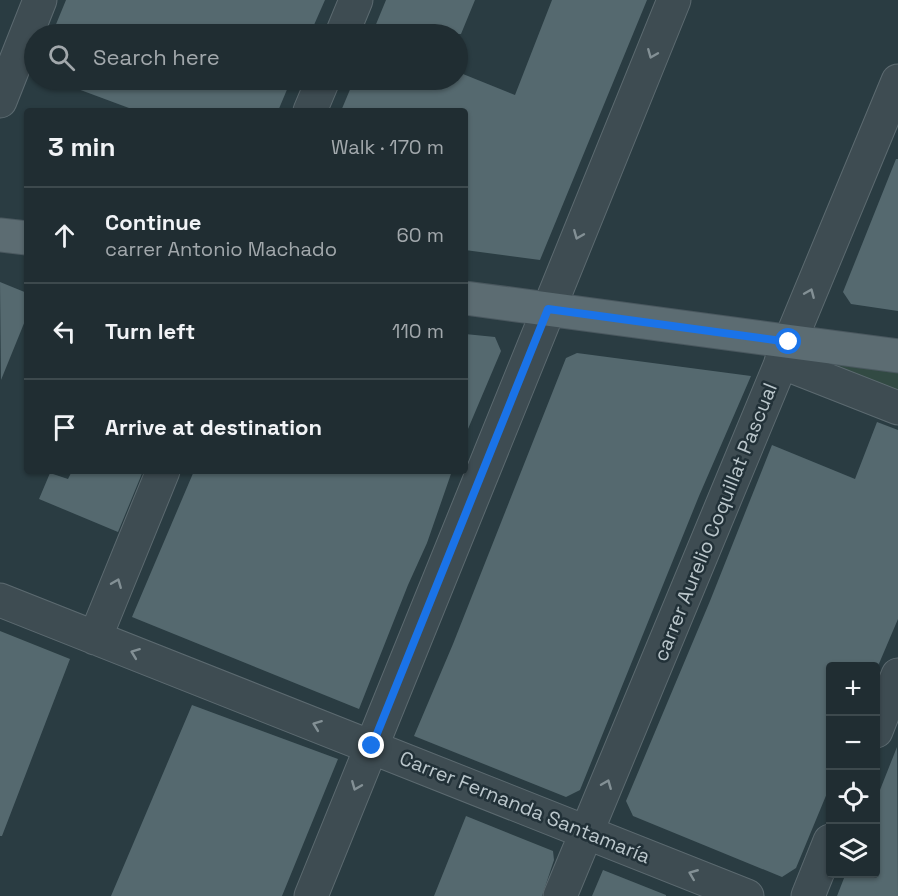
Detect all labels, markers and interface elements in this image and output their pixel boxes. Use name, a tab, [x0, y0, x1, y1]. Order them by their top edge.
search box	[24, 24, 468, 90]
icon: search	[45, 41, 78, 74]
text: Search here	[93, 43, 220, 71]
one-way arrow	[647, 48, 659, 59]
text: 3 min	[48, 130, 116, 164]
text: Walk · 170 m	[331, 134, 444, 160]
text: Continue	[105, 208, 201, 236]
icon: ahead	[48, 219, 81, 252]
text: 60 m	[397, 222, 444, 248]
one-way arrow	[573, 228, 585, 239]
text: carrer Antonio Machado	[105, 236, 337, 262]
one-way arrow	[803, 288, 815, 299]
icon: left	[48, 315, 81, 348]
text: Turn left	[105, 317, 195, 345]
text: 110 m	[392, 318, 444, 344]
route start	[775, 328, 801, 354]
street label: carrer Aurelio Coquillat Pascual	[647, 379, 783, 665]
icon: arrive	[48, 411, 81, 444]
text: Arrive at destination	[105, 413, 322, 441]
one-way arrow	[110, 579, 122, 590]
one-way arrow	[130, 648, 141, 661]
map controls	[826, 662, 880, 878]
button: +	[826, 662, 880, 716]
button: −	[826, 716, 880, 770]
one-way arrow	[312, 719, 322, 732]
route end	[358, 732, 384, 758]
street label: Carrer Fernanda Santamaría	[396, 745, 654, 869]
button: locate	[826, 770, 880, 824]
one-way arrow	[351, 779, 363, 790]
one-way arrow	[600, 779, 612, 790]
button: layers	[826, 824, 880, 878]
one-way arrow	[688, 869, 699, 881]

